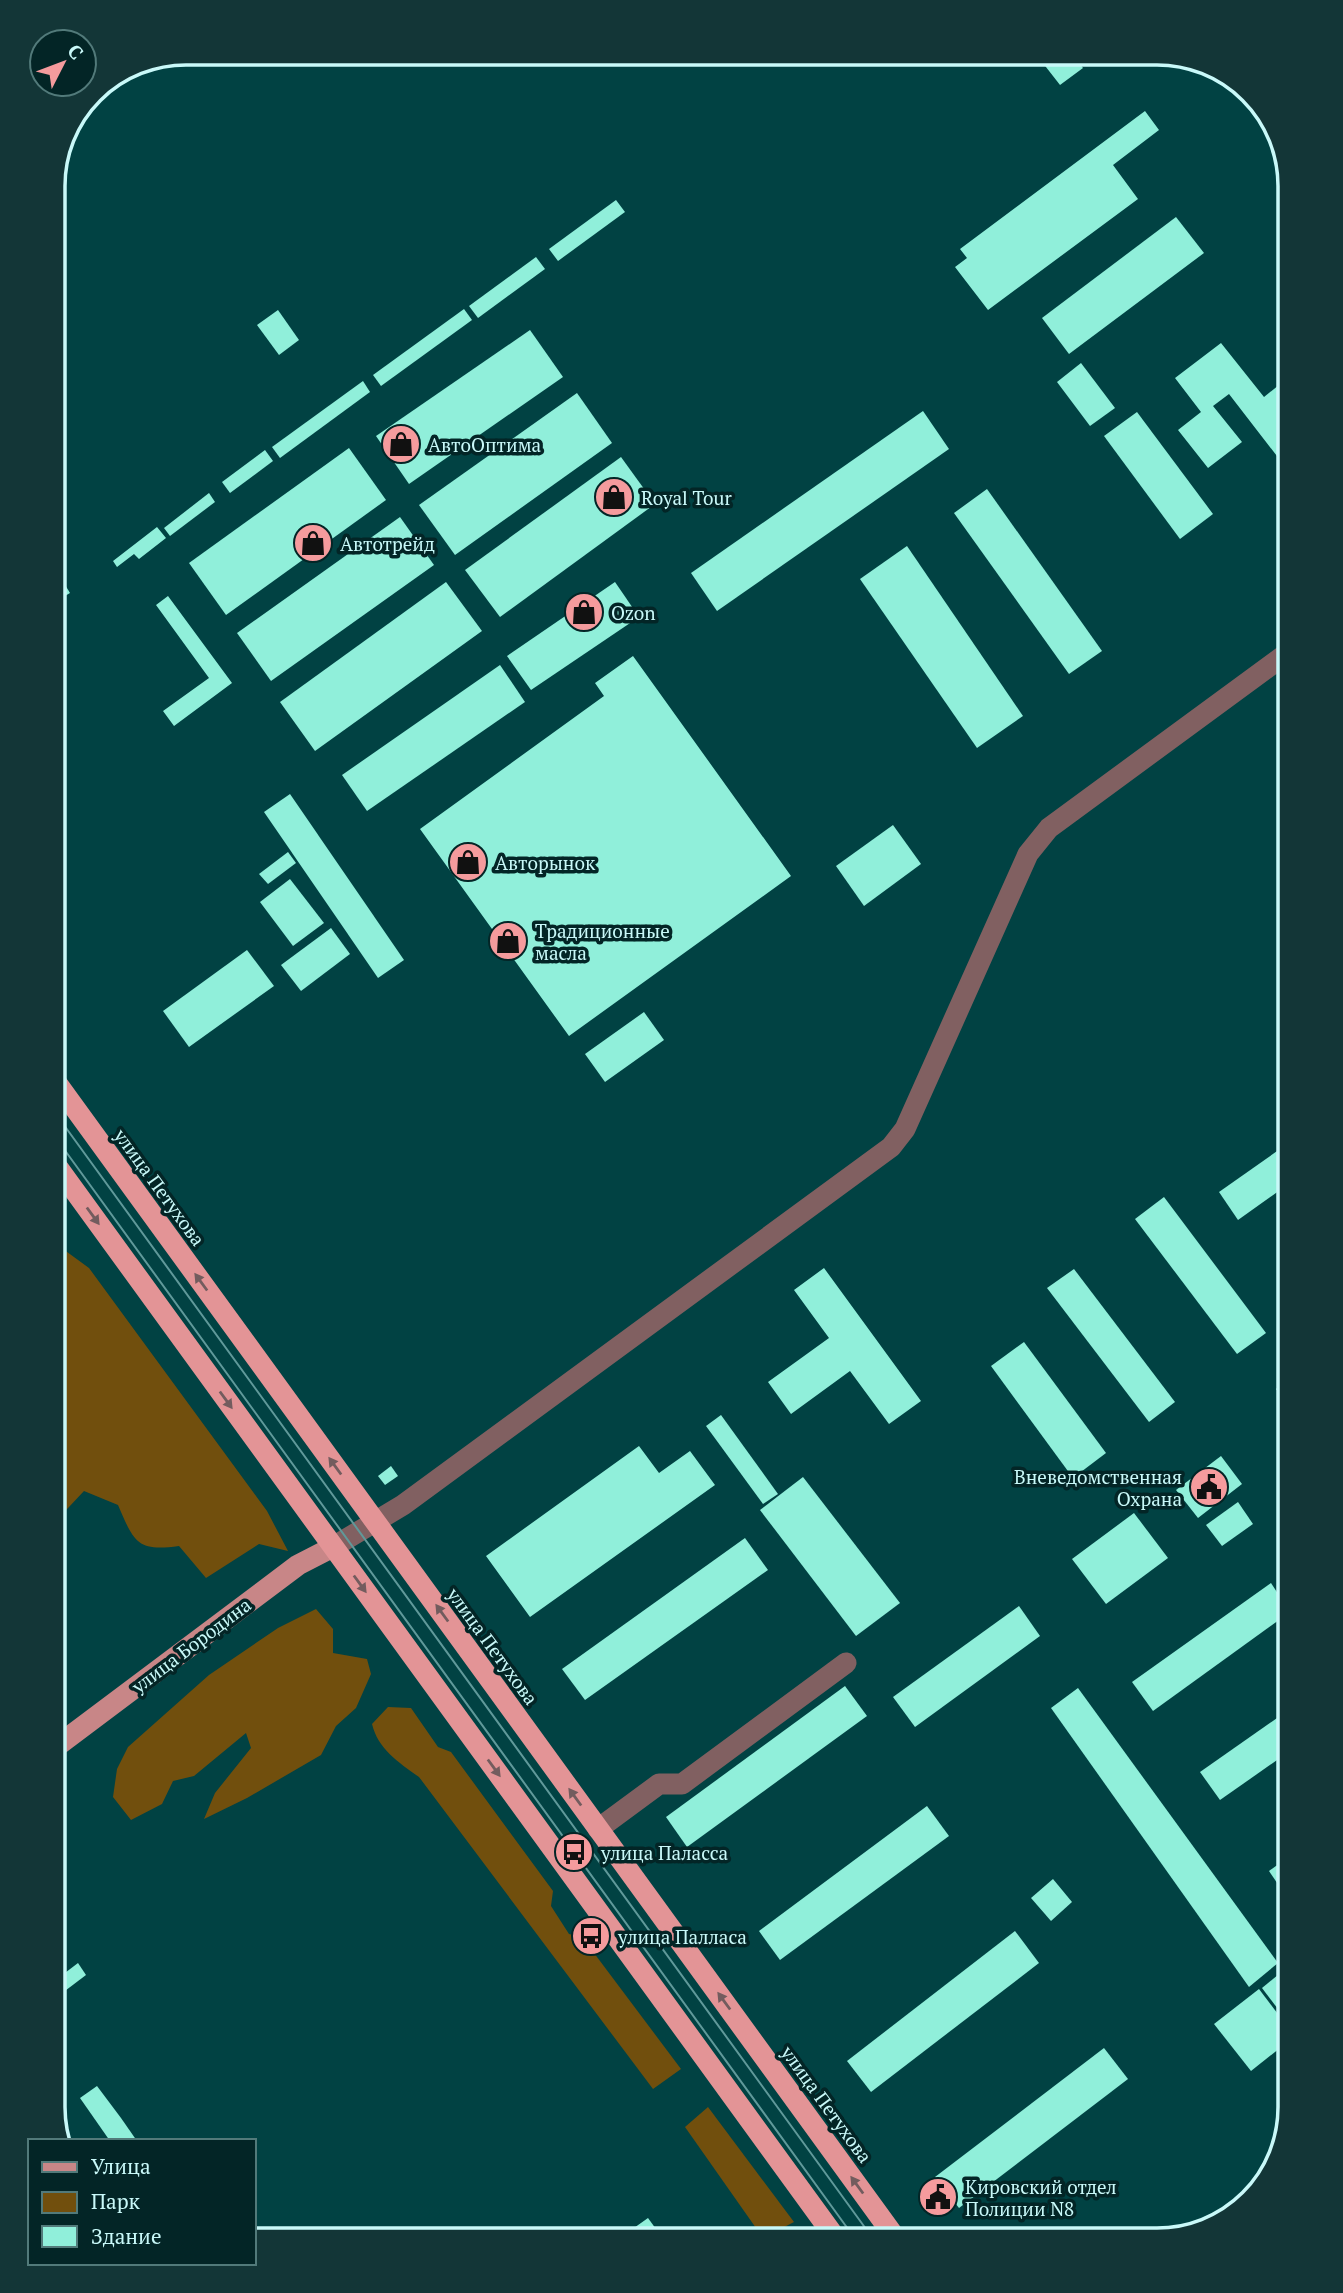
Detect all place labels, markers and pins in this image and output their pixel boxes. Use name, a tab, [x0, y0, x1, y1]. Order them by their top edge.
shop icon: АвтоОптима	[380, 423, 422, 465]
place label: АвтоОптима	[428, 432, 542, 457]
shop icon: Royal Tour	[593, 476, 635, 518]
place label: Royal Tour	[641, 485, 732, 510]
shop icon: Автотрейд	[292, 522, 334, 564]
place label: Автотрейд	[340, 531, 435, 556]
shop icon: Ozon	[563, 591, 605, 633]
place label: Ozon	[611, 600, 656, 625]
shop icon: Авторынок	[447, 841, 489, 883]
place label: Авторынок	[495, 850, 596, 875]
place label: Традиционные масла	[535, 918, 670, 965]
shop icon: Традиционные масла	[487, 920, 529, 962]
place label: Вневедомственная Охрана	[1014, 1464, 1182, 1511]
public building icon: Вневедомственная Охрана	[1188, 1466, 1230, 1508]
bus stop icon: улица Паласса	[553, 1831, 595, 1873]
place label: улица Паласса	[600, 1840, 728, 1865]
bus stop icon: улица Палласа	[570, 1915, 612, 1957]
place label: улица Палласа	[617, 1924, 747, 1949]
place label: Кировский отдел Полиции N8	[965, 2174, 1117, 2221]
public building icon: Кировский отдел Полиции N8	[917, 2176, 959, 2218]

